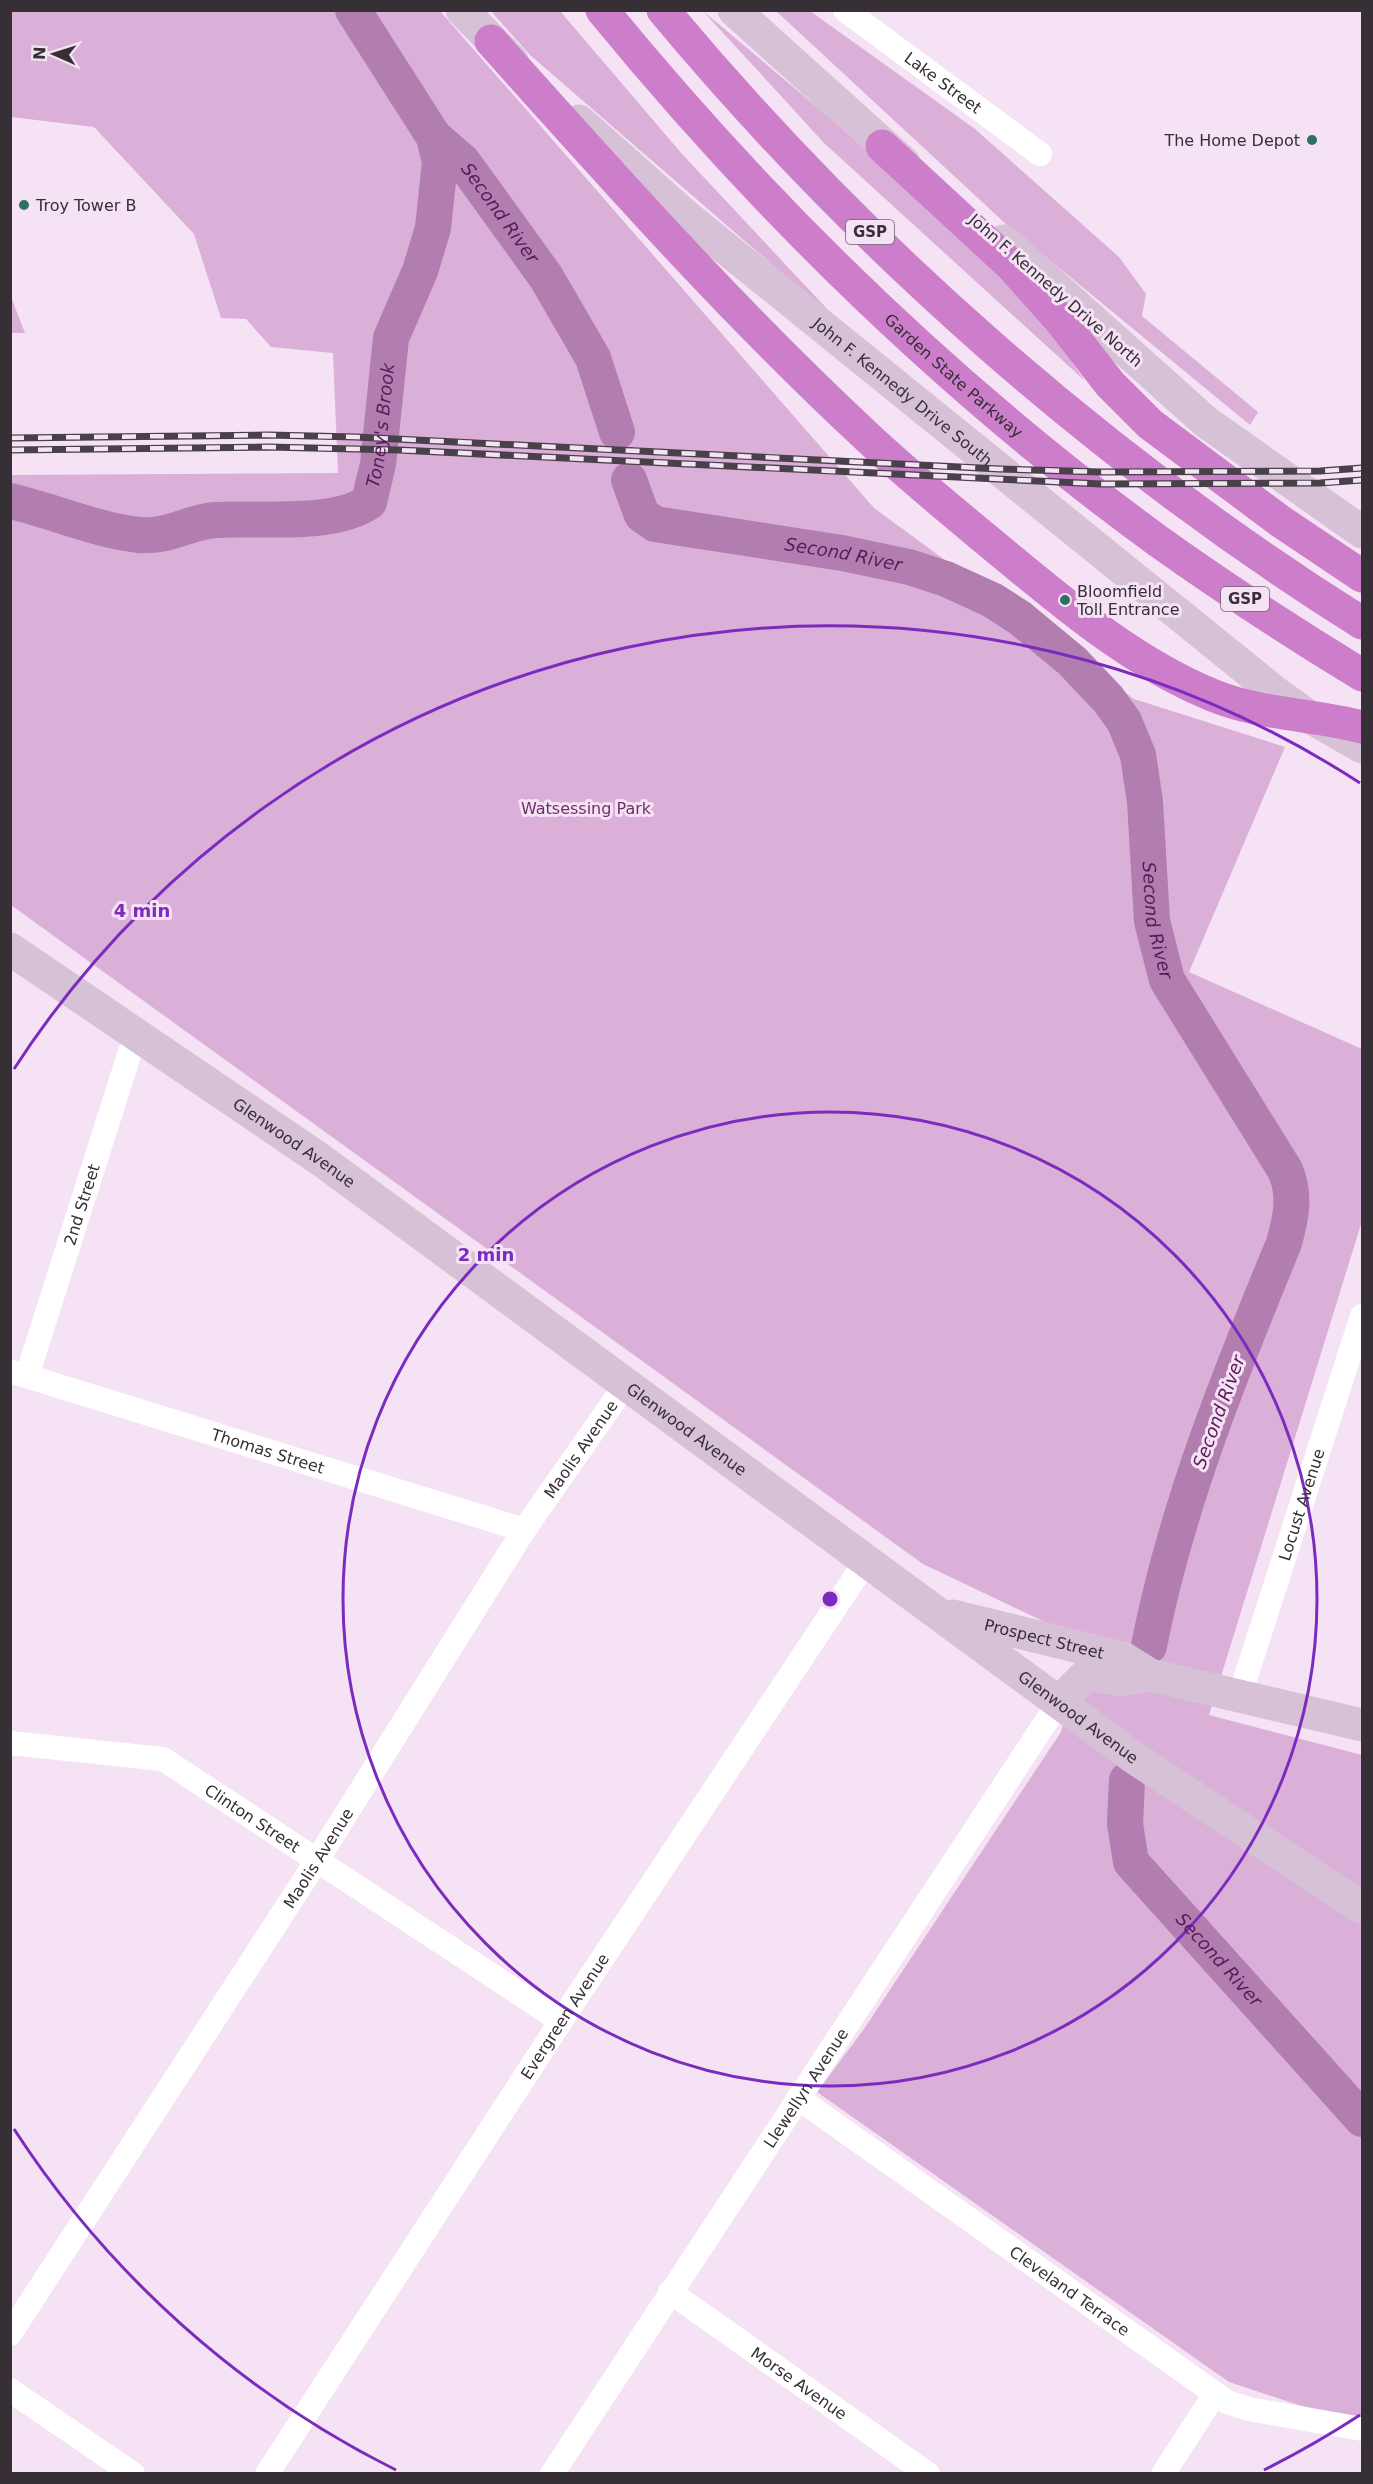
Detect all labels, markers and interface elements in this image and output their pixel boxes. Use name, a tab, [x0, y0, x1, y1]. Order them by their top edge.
north arrow	[24, 24, 84, 84]
text: N	[30, 46, 49, 60]
street label: Lake Street	[901, 48, 985, 118]
place label: The Home Depot	[1163, 131, 1300, 150]
marker: The Home Depot	[1305, 133, 1319, 147]
water label: Second River	[457, 159, 545, 268]
place label: Troy Tower B	[35, 196, 136, 215]
marker: Troy Tower B	[17, 198, 31, 212]
street label: John F. Kennedy Drive North	[964, 209, 1146, 371]
road number: GSP	[846, 220, 894, 244]
street label: Garden State Parkway	[881, 310, 1027, 442]
street label: John F. Kennedy Drive South	[808, 313, 996, 470]
water label: Toney's Brook	[362, 361, 398, 490]
water label: Second River	[783, 533, 905, 576]
place label: Bloomfield Toll Entrance	[1076, 582, 1180, 619]
road number: GSP	[1221, 587, 1269, 611]
marker: Bloomfield Toll Entrance	[1058, 593, 1072, 607]
park label: Watsessing Park	[521, 799, 652, 818]
water label: Second River	[1139, 861, 1178, 982]
text: 4 min	[114, 900, 170, 921]
street label: Glenwood Avenue	[229, 1094, 359, 1192]
street label: 2nd Street	[60, 1162, 104, 1248]
text: 2 min	[458, 1244, 514, 1265]
water label: Second River	[1188, 1351, 1249, 1471]
street label: Glenwood Avenue	[623, 1379, 750, 1480]
street label: Maolis Avenue	[540, 1397, 622, 1502]
street label: Thomas Street	[208, 1425, 327, 1478]
street label: Locust Avenue	[1275, 1446, 1329, 1563]
centre of rings	[820, 1589, 840, 1609]
street label: Prospect Street	[982, 1615, 1106, 1663]
street label: Glenwood Avenue	[1014, 1667, 1142, 1768]
street label: Clinton Street	[201, 1780, 303, 1857]
street label: Maolis Avenue	[280, 1805, 357, 1912]
water label: Second River	[1172, 1908, 1268, 2012]
street label: Evergreen Avenue	[517, 1950, 613, 2083]
street label: Llewellyn Avenue	[760, 2025, 852, 2152]
street label: Cleveland Terrace	[1006, 2242, 1133, 2340]
street label: Morse Avenue	[747, 2343, 850, 2424]

